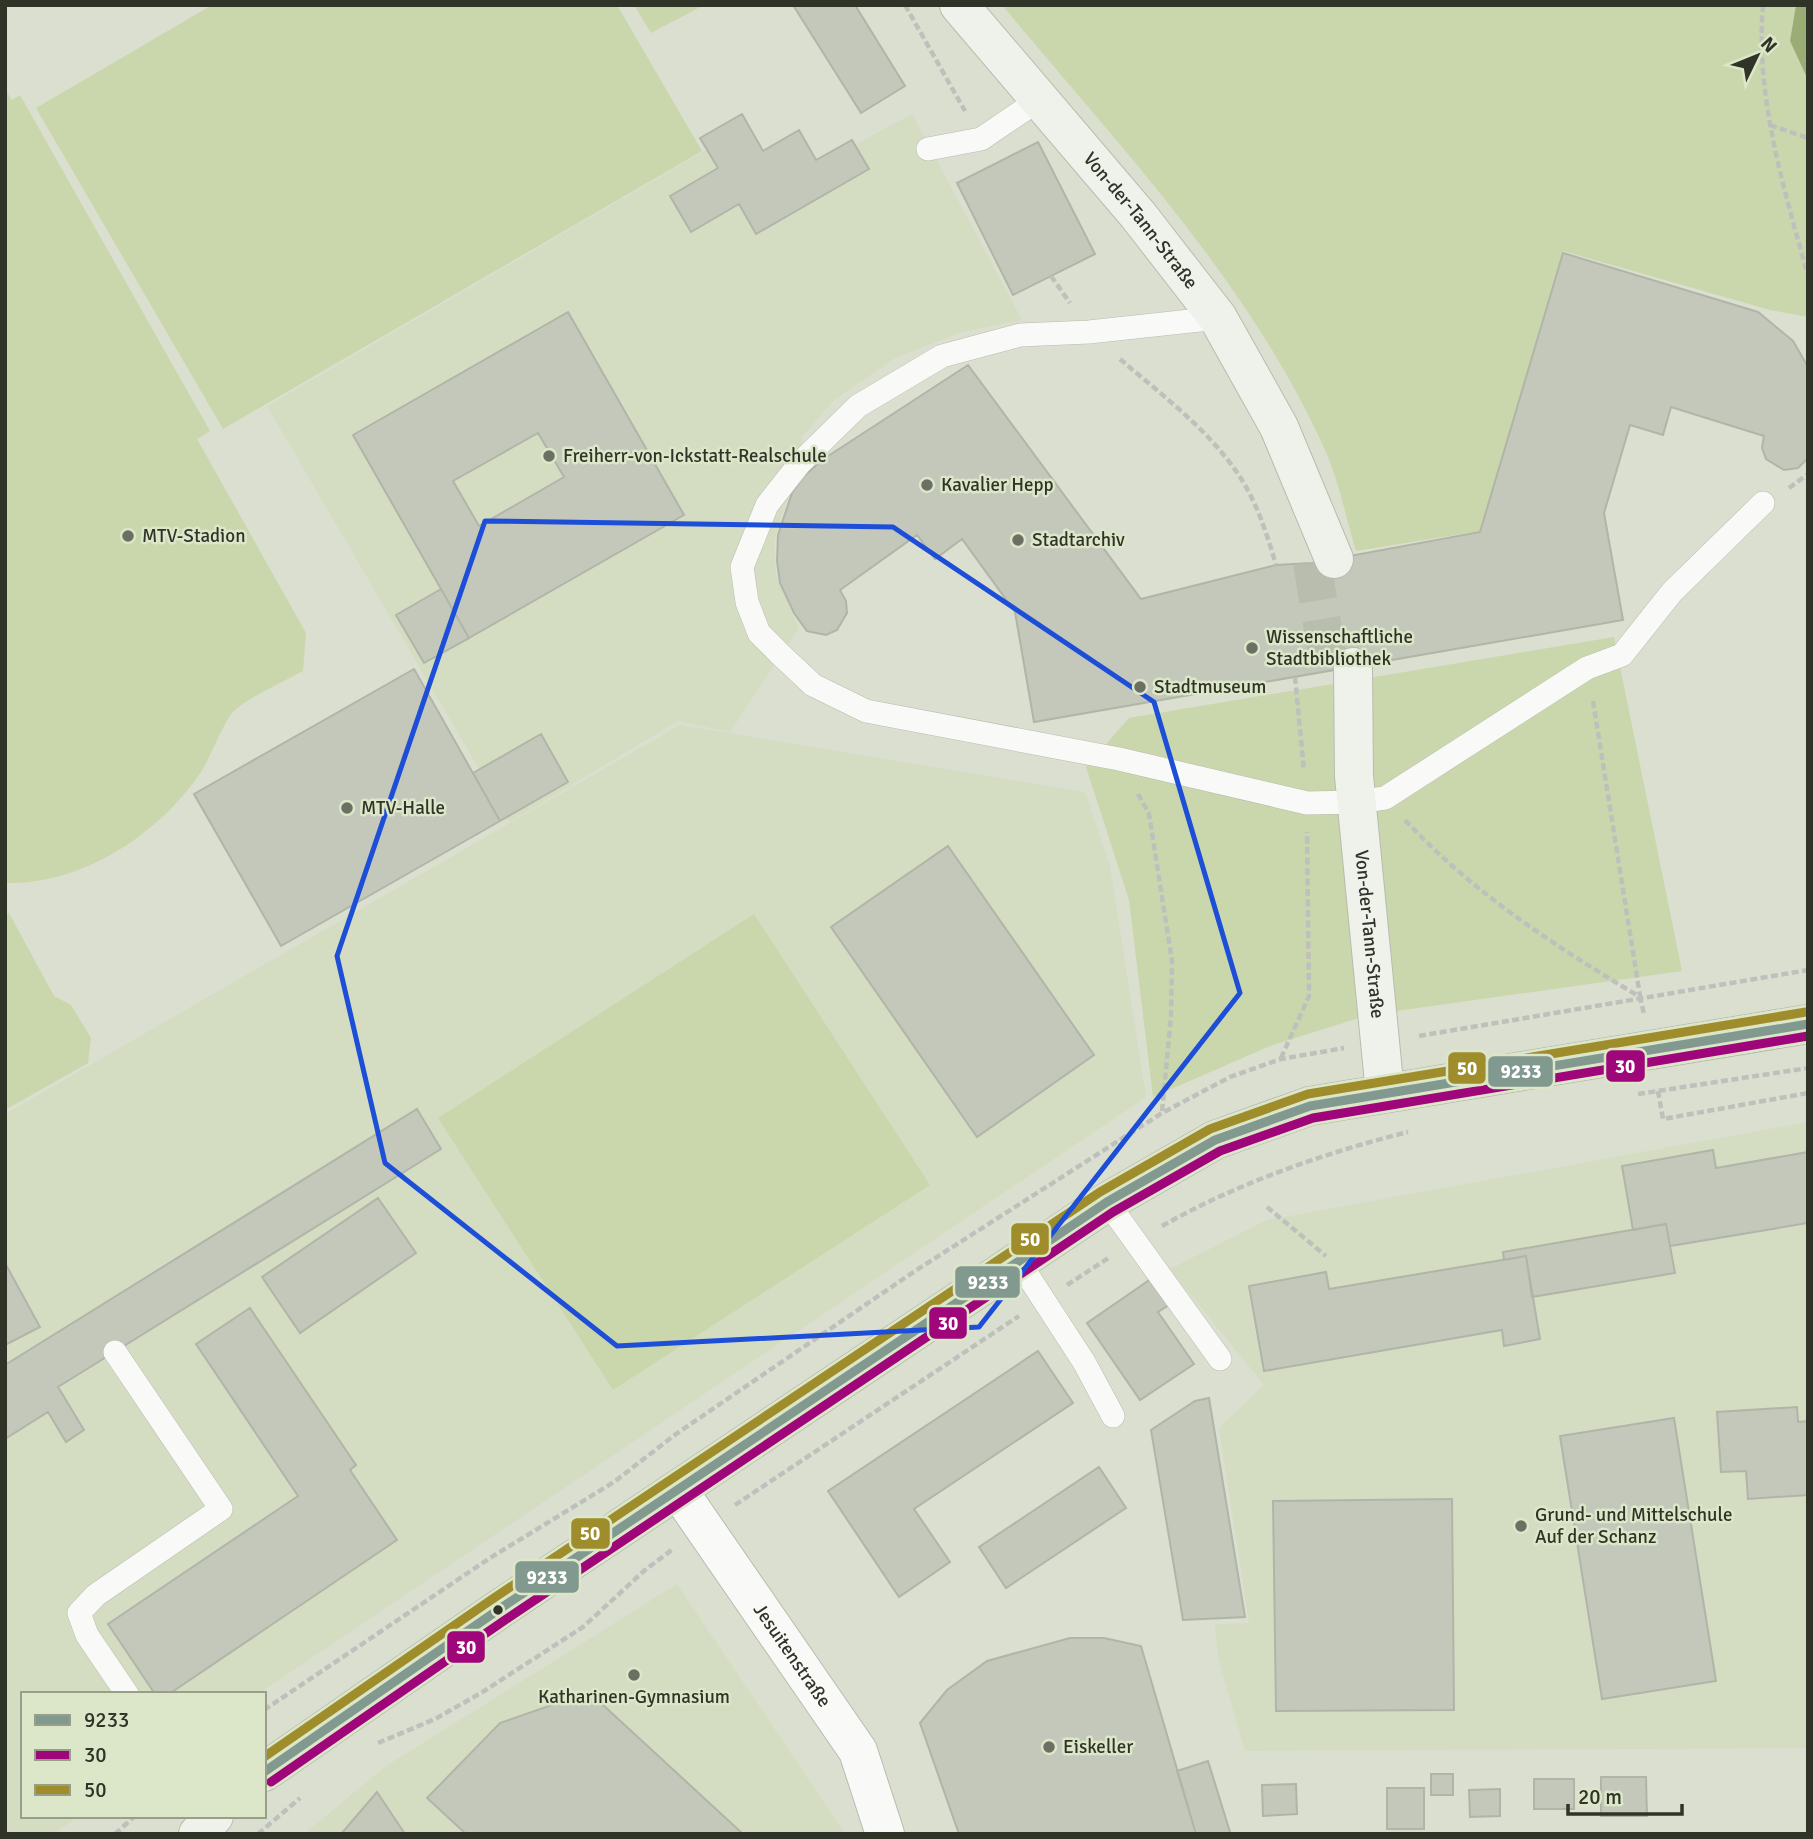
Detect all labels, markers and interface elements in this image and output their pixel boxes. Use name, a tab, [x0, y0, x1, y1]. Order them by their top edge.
north arrow	[1722, 21, 1792, 91]
text: N	[1755, 32, 1782, 58]
street label: Von-der-Tann-Straße	[1078, 147, 1203, 294]
place label: Freiherr-von-Ickstatt-Realschule	[563, 444, 827, 468]
marker: Freiherr-von-Ickstatt-Realschule	[541, 448, 557, 464]
place label: Kavalier Hepp	[941, 473, 1054, 497]
marker: Kavalier Hepp	[919, 477, 935, 493]
place label: MTV-Stadion	[142, 524, 246, 548]
marker: MTV-Stadion	[120, 528, 136, 544]
place label: Stadtarchiv	[1032, 528, 1125, 552]
marker: Stadtarchiv	[1010, 532, 1026, 548]
place label: Wissenschaftliche Stadtbibliothek	[1266, 625, 1413, 671]
marker: Wissenschaftliche Stadtbibliothek	[1244, 640, 1260, 656]
place label: Stadtmuseum	[1154, 675, 1266, 699]
marker: Stadtmuseum	[1132, 679, 1148, 695]
place label: MTV-Halle	[361, 796, 445, 820]
marker: MTV-Halle	[339, 800, 355, 816]
street label: Von-der-Tann-Straße	[1349, 849, 1390, 1020]
line badge: 30	[1605, 1049, 1646, 1083]
line badge: 50	[1447, 1051, 1487, 1085]
line badge: 9233	[1487, 1055, 1554, 1088]
text: 30	[1615, 1055, 1635, 1079]
text: 50	[1457, 1057, 1477, 1081]
text: 9233	[1500, 1060, 1542, 1084]
line badge: 50	[1010, 1222, 1050, 1256]
text: 50	[1020, 1228, 1040, 1252]
line badge: 9233	[954, 1265, 1021, 1299]
text: 9233	[967, 1271, 1009, 1295]
line badge: 30	[928, 1306, 968, 1340]
text: 30	[938, 1312, 958, 1336]
place label: Grund- und Mittelschule Auf der Schanz	[1535, 1503, 1732, 1549]
line badge: 50	[570, 1517, 611, 1550]
marker: Grund- und Mittelschule Auf der Schanz	[1513, 1518, 1529, 1534]
text: 50	[580, 1522, 600, 1546]
line badge: 9233	[514, 1560, 580, 1594]
text: 9233	[526, 1566, 568, 1590]
street label: Jesuitenstraße	[748, 1599, 836, 1712]
unlabelled marker	[491, 1603, 505, 1617]
line badge: 30	[446, 1630, 486, 1664]
text: 30	[456, 1636, 476, 1660]
marker: Katharinen-Gymnasium	[626, 1667, 642, 1683]
place label: Katharinen-Gymnasium	[538, 1685, 730, 1709]
legend	[21, 1692, 266, 1818]
text: 9233	[84, 1707, 129, 1733]
place label: Eiskeller	[1063, 1735, 1133, 1759]
marker: Eiskeller	[1041, 1739, 1057, 1755]
text: 30	[84, 1742, 107, 1768]
scale bar	[1568, 1772, 1682, 1816]
text: 50	[84, 1777, 107, 1803]
text: 20 m	[1578, 1784, 1622, 1810]

